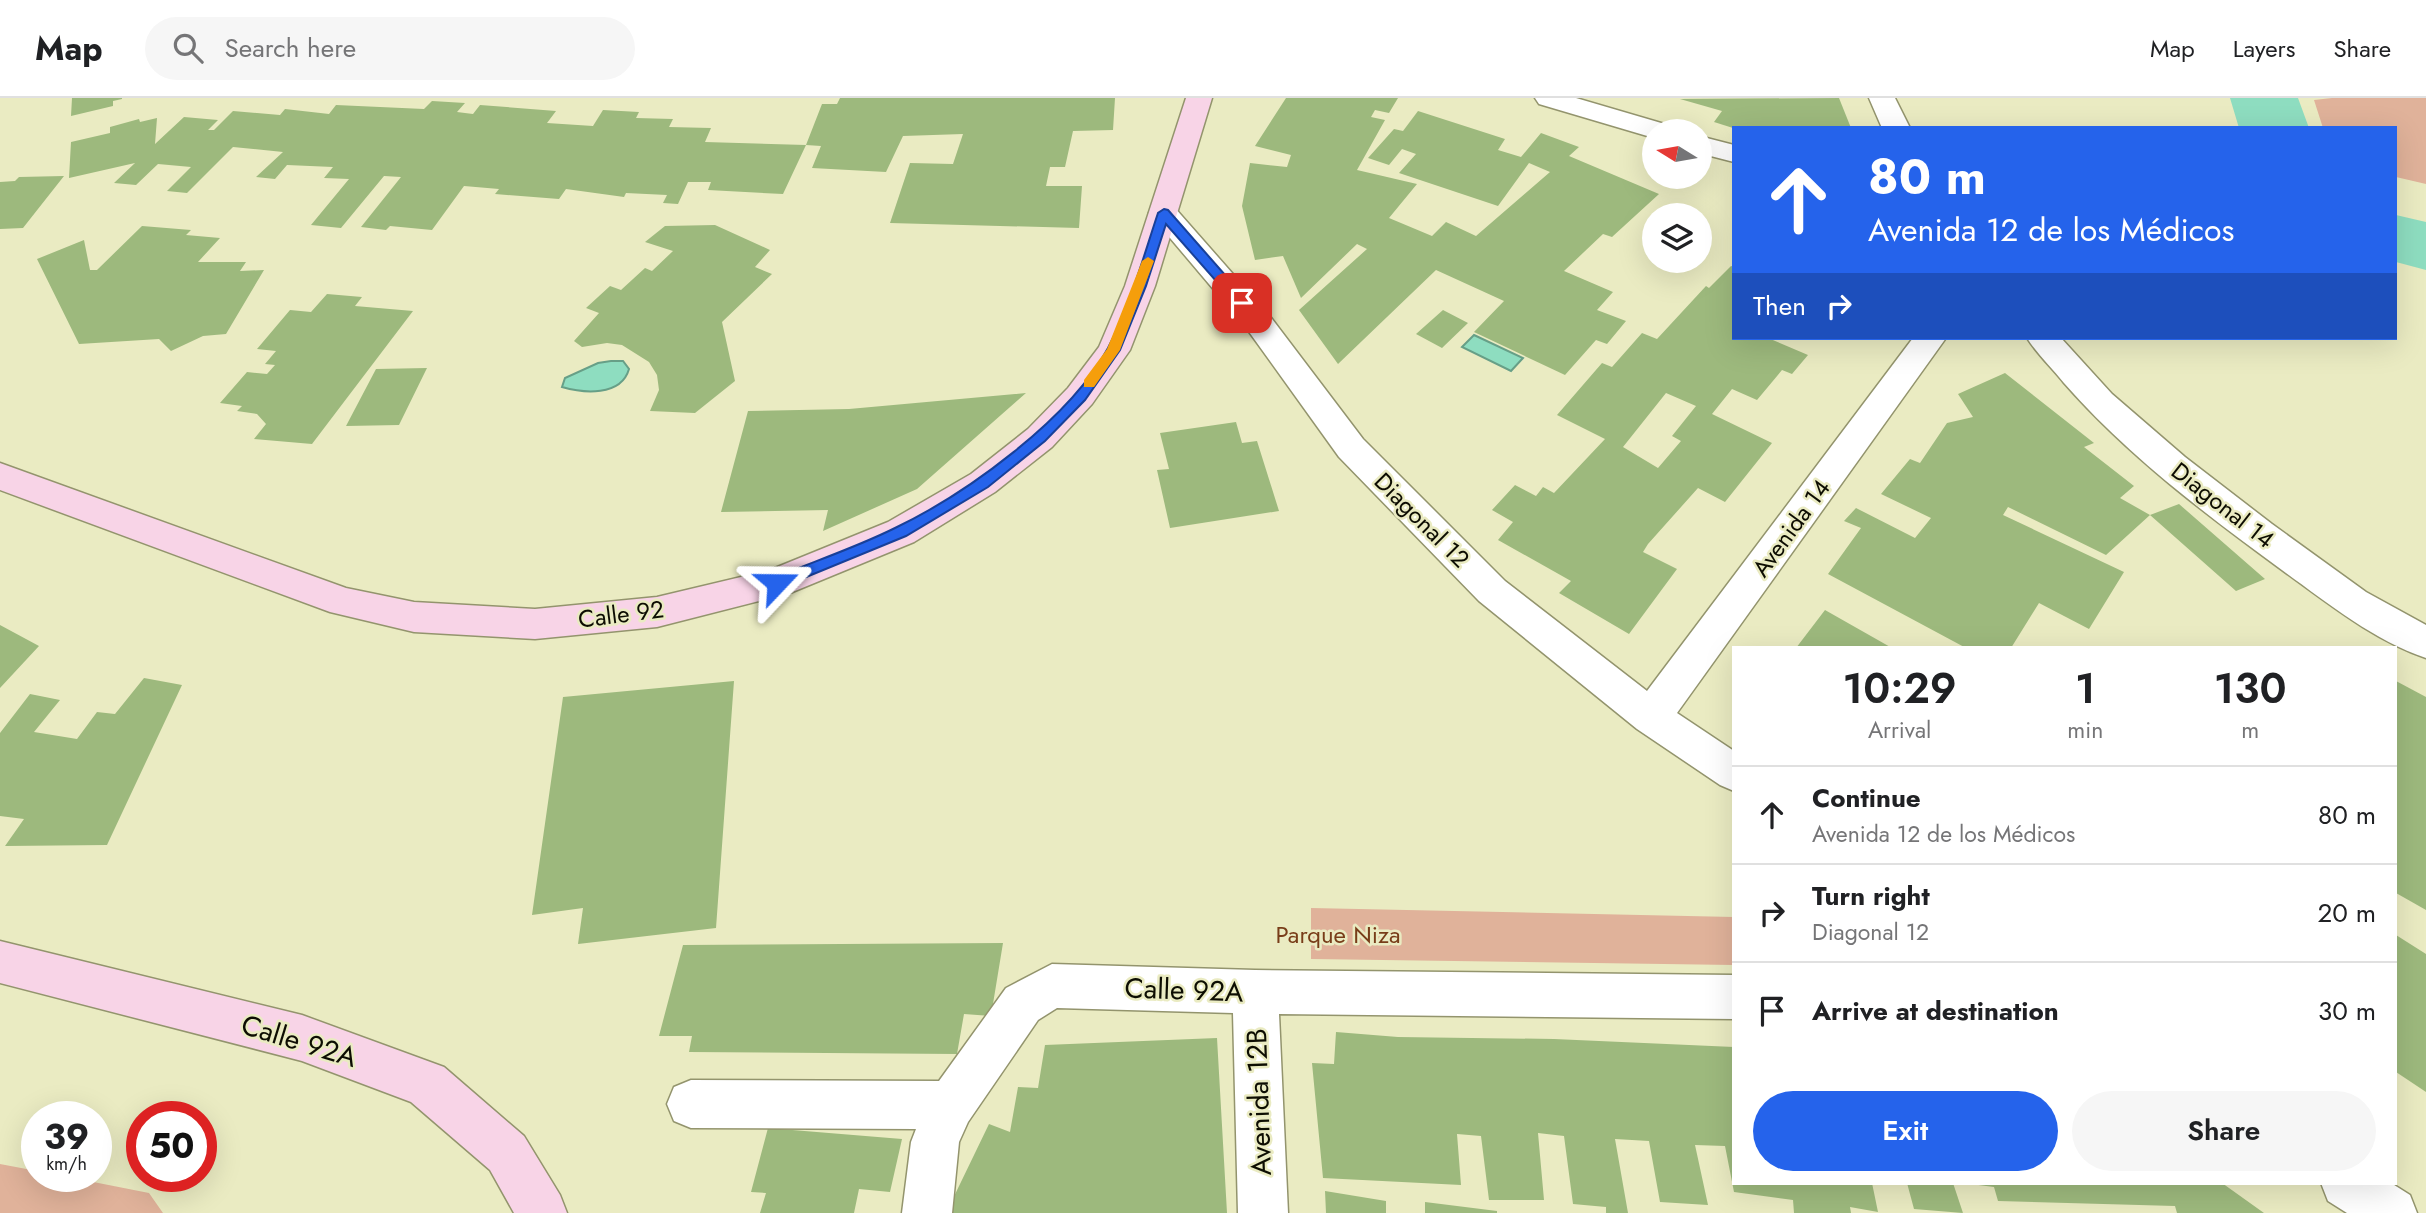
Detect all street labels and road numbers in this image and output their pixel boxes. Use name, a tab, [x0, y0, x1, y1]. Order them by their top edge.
street label: Diagonal 14	[2164, 453, 2282, 557]
street label: Diagonal 12	[1366, 464, 1478, 576]
street label: Avenida 14	[1744, 472, 1838, 584]
street label: Calle 92	[576, 591, 666, 637]
street label: Calle 92A	[1124, 967, 1245, 1013]
street label: Calle 92A	[236, 1004, 362, 1078]
street label: Avenida 12B	[1236, 1028, 1282, 1176]

